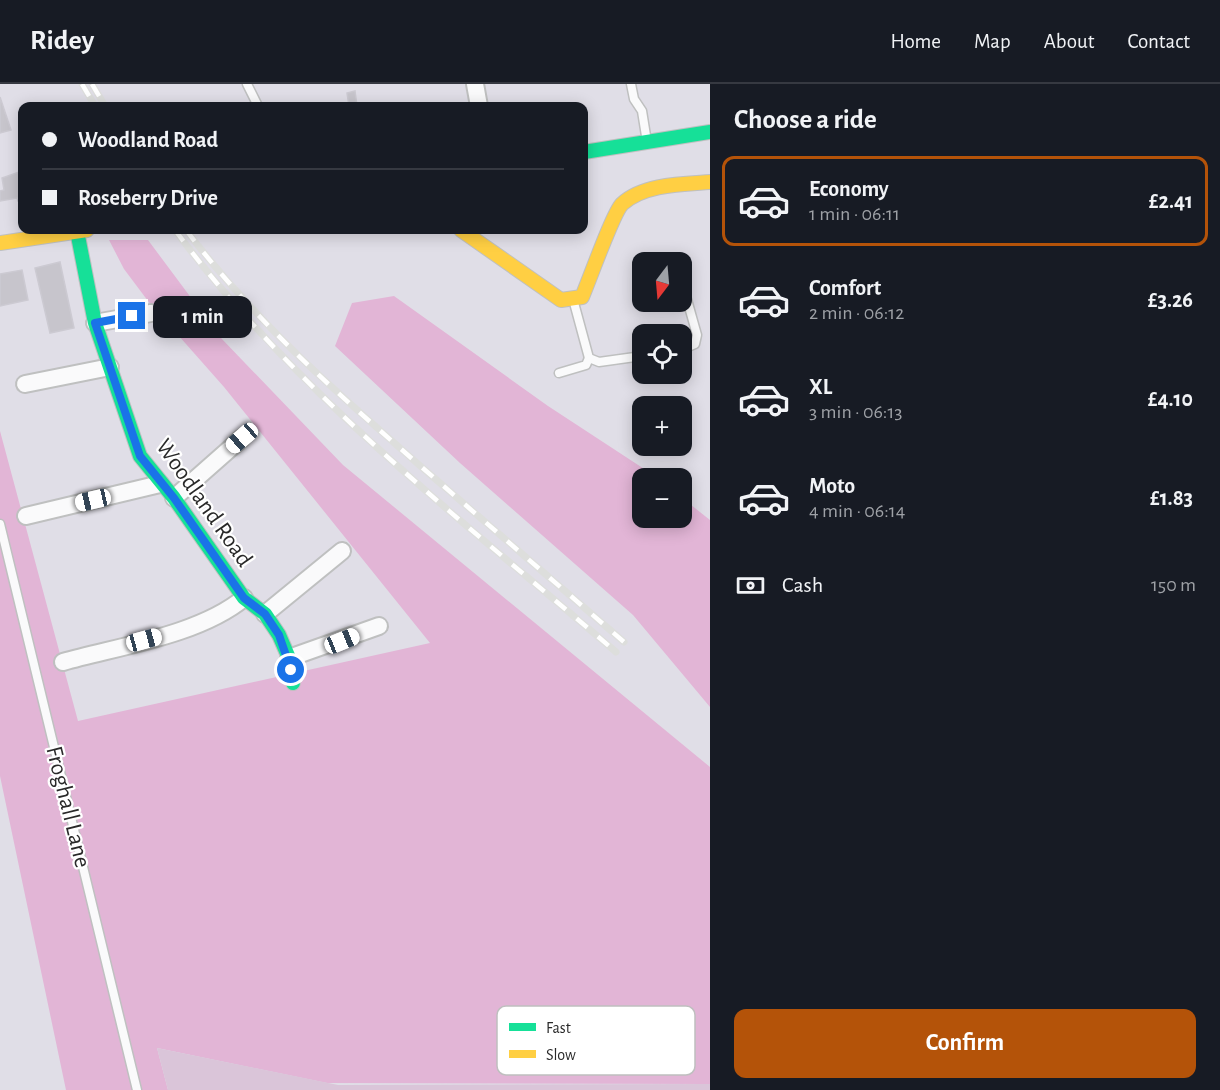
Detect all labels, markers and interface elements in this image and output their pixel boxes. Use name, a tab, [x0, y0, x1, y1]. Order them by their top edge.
text: Ridey	[30, 27, 94, 55]
text: Home	[890, 31, 941, 52]
text: Map	[974, 31, 1011, 52]
text: About	[1044, 31, 1094, 52]
text: Contact	[1127, 31, 1190, 52]
text: Choose a ride	[734, 106, 877, 133]
text: Woodland Road	[78, 129, 218, 151]
icon: car	[737, 174, 791, 228]
text: Economy	[809, 178, 889, 200]
text: Roseberry Drive	[78, 187, 218, 209]
text: £2.41	[1149, 190, 1193, 212]
text: 1 min · 06:11	[809, 204, 900, 224]
north arrow	[632, 252, 692, 312]
map controls	[632, 252, 692, 528]
icon: car	[737, 273, 791, 327]
text: Comfort	[809, 277, 881, 299]
text: £3.26	[1148, 289, 1193, 311]
callout: 1 min	[153, 295, 252, 337]
route end	[118, 302, 145, 329]
text: 2 min · 06:12	[809, 303, 904, 323]
text: 1 min	[181, 307, 224, 327]
button: locate	[632, 324, 692, 384]
icon: car	[737, 372, 791, 426]
text: XL	[809, 376, 832, 398]
text: £4.10	[1148, 388, 1193, 410]
button: +	[632, 396, 692, 456]
text: 3 min · 06:13	[809, 402, 903, 422]
car	[223, 419, 261, 457]
street label: Woodland Road	[151, 435, 257, 571]
button: −	[632, 468, 692, 528]
icon: car	[737, 471, 791, 525]
text: Moto	[809, 475, 855, 497]
car	[73, 487, 113, 513]
text: £1.83	[1150, 487, 1193, 509]
text: 4 min · 06:14	[809, 501, 905, 521]
icon: cash	[734, 569, 767, 602]
text: Cash	[782, 574, 823, 596]
text: 150 m	[1151, 575, 1196, 595]
car	[322, 626, 362, 656]
car	[124, 627, 164, 653]
route start	[277, 656, 304, 683]
street label: Froghall Lane	[41, 744, 95, 870]
legend	[497, 1006, 695, 1075]
button: Confirm	[734, 1009, 1196, 1078]
text: Fast	[546, 1020, 571, 1036]
text: Slow	[546, 1047, 576, 1063]

